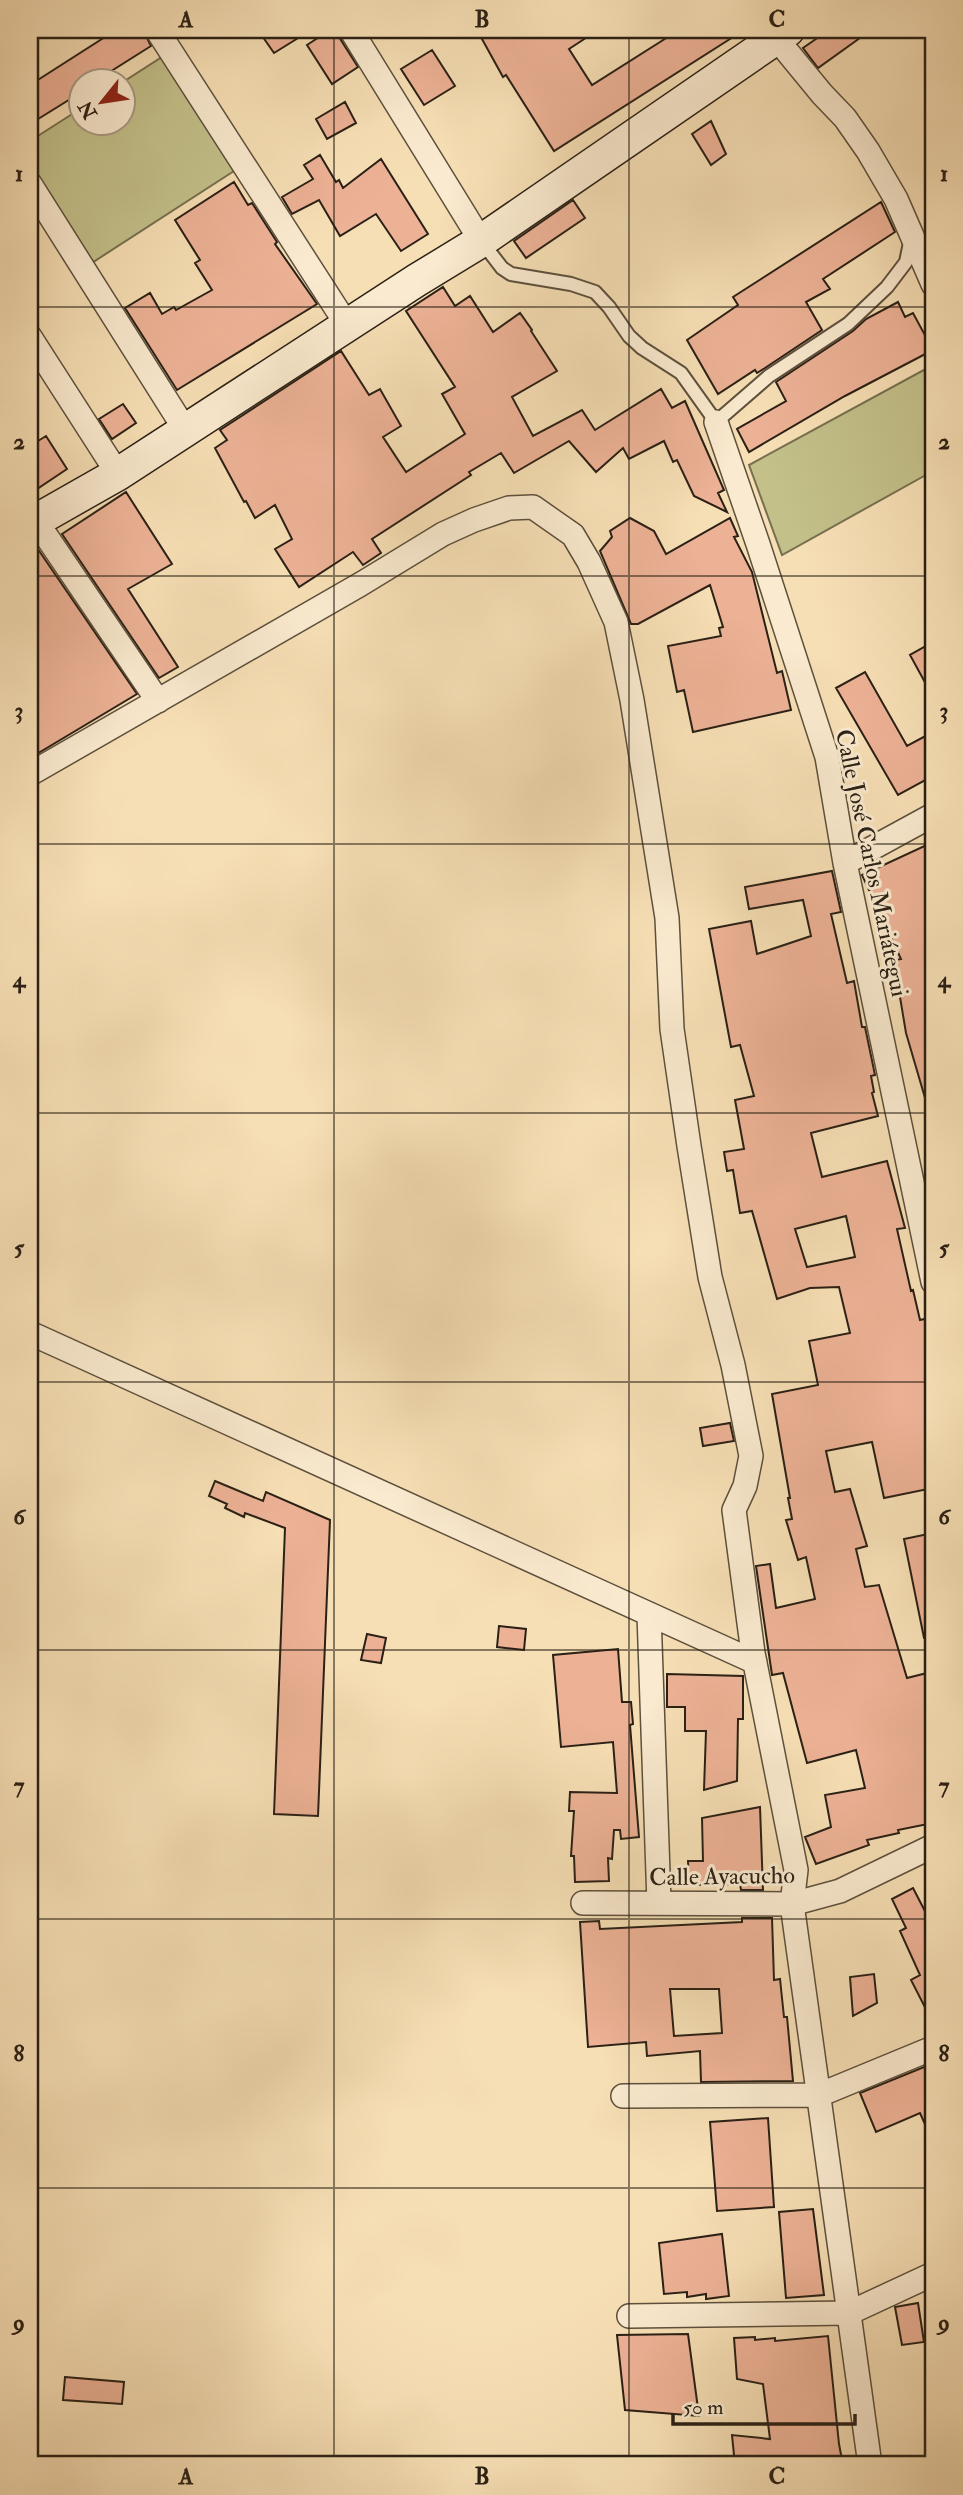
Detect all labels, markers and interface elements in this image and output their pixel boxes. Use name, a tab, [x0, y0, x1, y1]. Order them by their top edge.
text: A	[178, 5, 194, 34]
text: B	[474, 5, 490, 34]
text: C	[769, 5, 785, 34]
north arrow	[66, 66, 136, 136]
text: N	[73, 96, 103, 124]
text: 1	[15, 159, 23, 188]
text: 1	[940, 159, 948, 188]
text: 2	[13, 427, 25, 456]
text: 2	[938, 427, 950, 456]
text: 3	[15, 696, 23, 725]
text: 3	[940, 696, 948, 725]
street label: Calle José Carlos Mariátegui	[828, 727, 915, 1000]
text: 4	[12, 965, 27, 994]
text: 4	[937, 965, 952, 994]
text: 5	[14, 1233, 25, 1262]
text: 5	[939, 1233, 950, 1262]
text: 6	[13, 1502, 27, 1531]
text: 6	[938, 1502, 952, 1531]
text: 7	[14, 1771, 25, 1800]
text: 7	[939, 1771, 950, 1800]
street label: Calle Ayacucho	[649, 1860, 795, 1893]
text: 8	[14, 2039, 25, 2068]
text: 8	[939, 2039, 950, 2068]
text: 9	[11, 2308, 25, 2337]
text: 9	[936, 2308, 950, 2337]
scale bar	[673, 2383, 855, 2427]
text: 50 m	[683, 2394, 724, 2421]
text: A	[178, 2462, 194, 2491]
text: B	[474, 2462, 490, 2491]
text: C	[769, 2462, 785, 2491]

